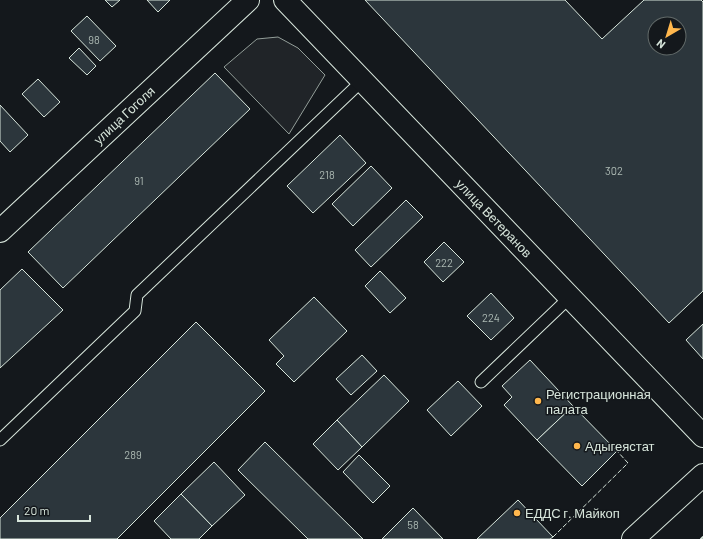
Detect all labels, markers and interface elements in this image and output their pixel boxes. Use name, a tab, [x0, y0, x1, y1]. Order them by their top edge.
north arrow	[647, 16, 687, 56]
house number: 98	[88, 33, 100, 46]
text: N	[654, 37, 667, 52]
street label: улица Гоголя	[90, 83, 158, 147]
house number: 302	[605, 164, 623, 177]
house number: 218	[319, 168, 335, 181]
house number: 91	[134, 174, 144, 187]
street label: улица Ветеранов	[453, 176, 535, 261]
house number: 222	[435, 256, 453, 269]
house number: 224	[482, 311, 500, 324]
place label: Регистрационная палата	[546, 386, 651, 417]
marker: Регистрационная палата	[533, 396, 543, 406]
place label: Адыгеястат	[585, 438, 655, 454]
marker: Адыгеястат	[572, 441, 582, 451]
house number: 289	[124, 448, 142, 461]
scale bar	[18, 497, 90, 523]
text: 20 m	[24, 503, 50, 517]
place label: ЕДДС г. Майкоп	[525, 505, 620, 521]
marker: ЕДДС г. Майкоп	[512, 508, 522, 518]
house number: 58	[407, 518, 419, 531]

